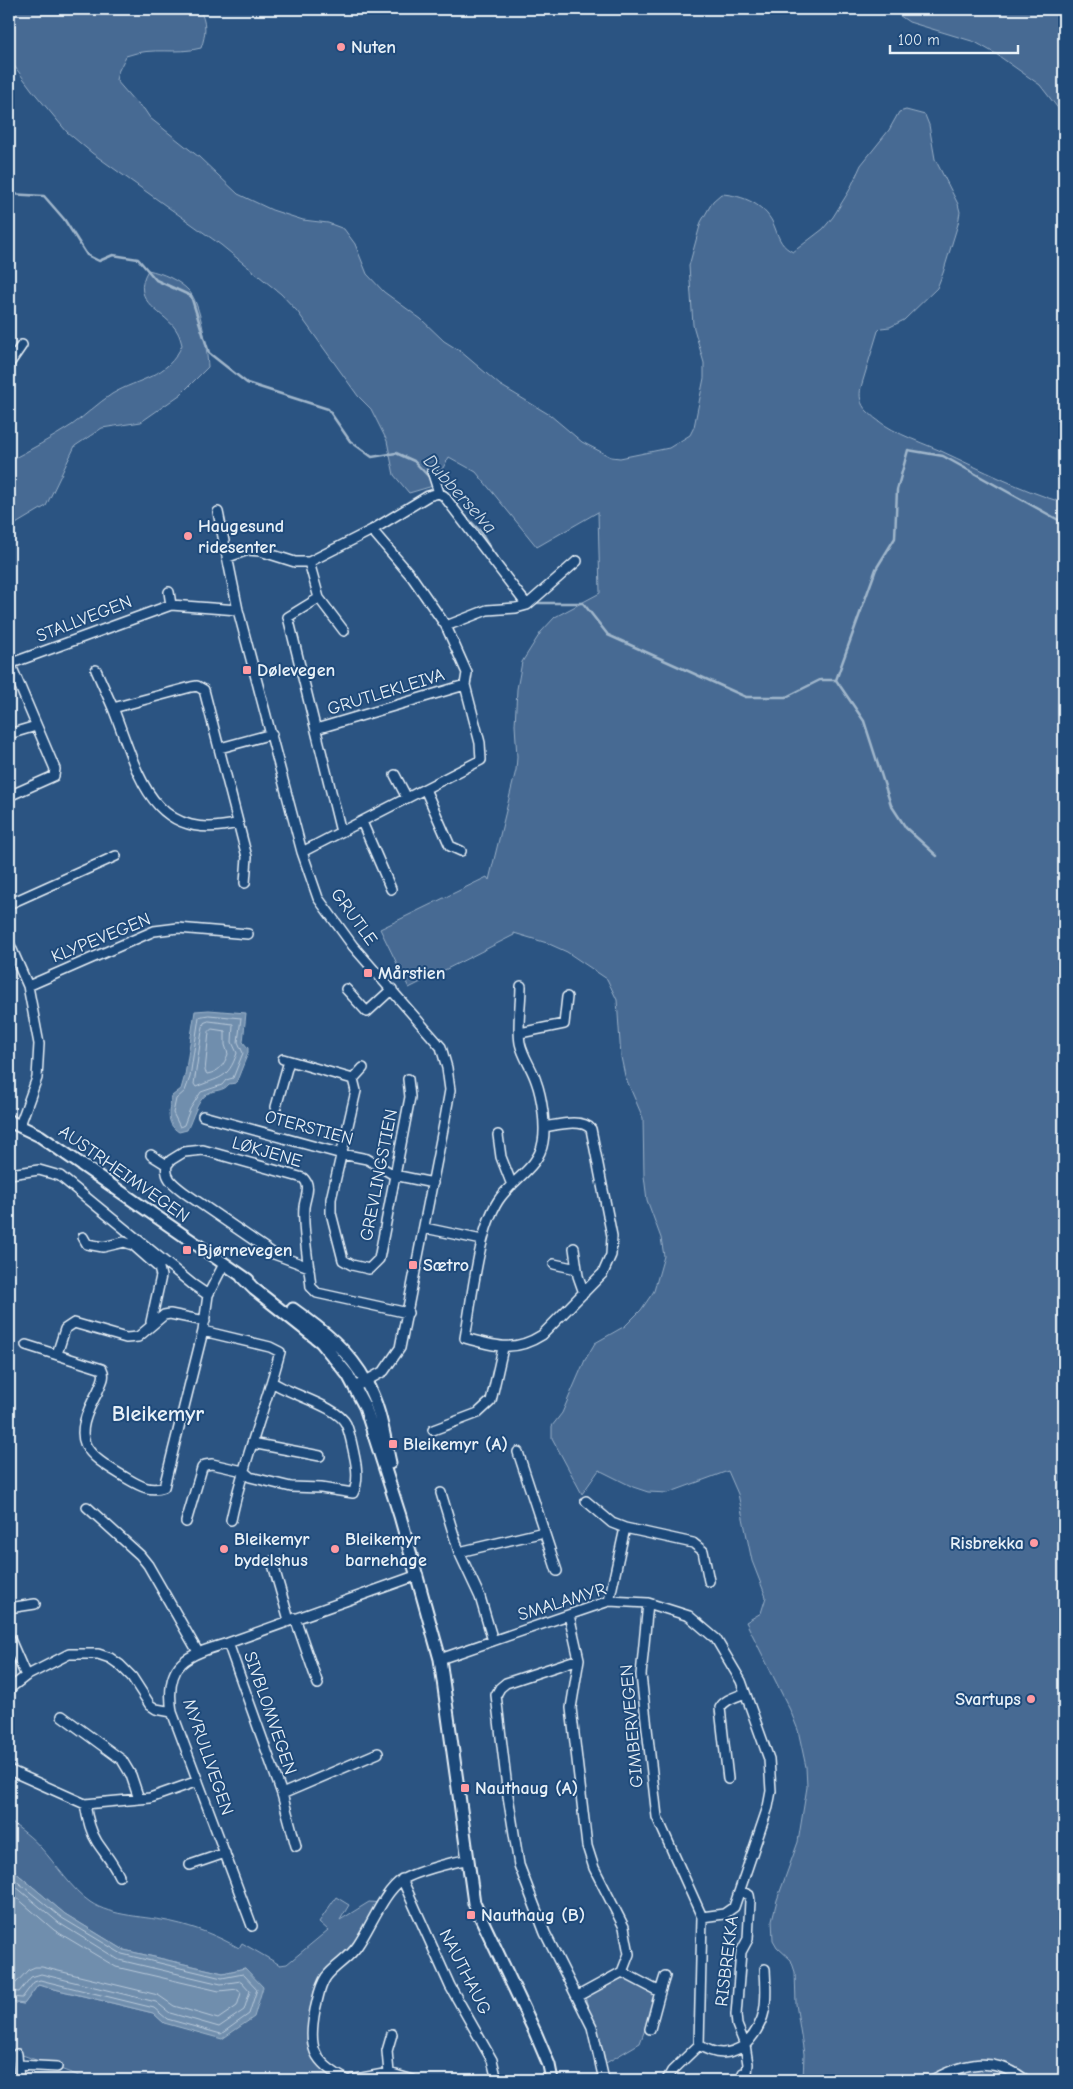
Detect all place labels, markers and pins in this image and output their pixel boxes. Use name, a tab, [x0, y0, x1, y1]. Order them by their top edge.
place label: Nuten	[351, 37, 396, 58]
marker: Nuten	[335, 41, 347, 53]
place label: Haugesund ridesenter	[198, 516, 284, 558]
marker: Haugesund ridesenter	[182, 530, 194, 542]
place label: Dølevegen	[257, 660, 335, 681]
marker: Dølevegen	[241, 664, 253, 676]
place label: Mårstien	[378, 963, 445, 984]
marker: Mårstien	[362, 967, 374, 979]
place label: Bjørnevegen	[197, 1240, 293, 1261]
marker: Bjørnevegen	[181, 1244, 193, 1256]
place label: Sætro	[423, 1255, 469, 1276]
marker: Sætro	[407, 1259, 419, 1271]
place label: Bleikemyr (A)	[403, 1434, 508, 1455]
marker: Bleikemyr (A)	[387, 1438, 399, 1450]
place label: Bleikemyr bydelshus	[234, 1529, 310, 1571]
place label: Bleikemyr barnehage	[345, 1529, 427, 1571]
place label: Risbrekka	[950, 1533, 1024, 1554]
marker: Risbrekka	[1028, 1537, 1040, 1549]
marker: Bleikemyr bydelshus	[218, 1543, 230, 1555]
marker: Bleikemyr barnehage	[329, 1543, 341, 1555]
place label: Svartups	[955, 1689, 1021, 1710]
marker: Svartups	[1025, 1693, 1037, 1705]
place label: Nauthaug (A)	[475, 1778, 578, 1799]
marker: Nauthaug (A)	[459, 1782, 471, 1794]
place label: Nauthaug (B)	[481, 1905, 585, 1926]
marker: Nauthaug (B)	[465, 1909, 477, 1921]

